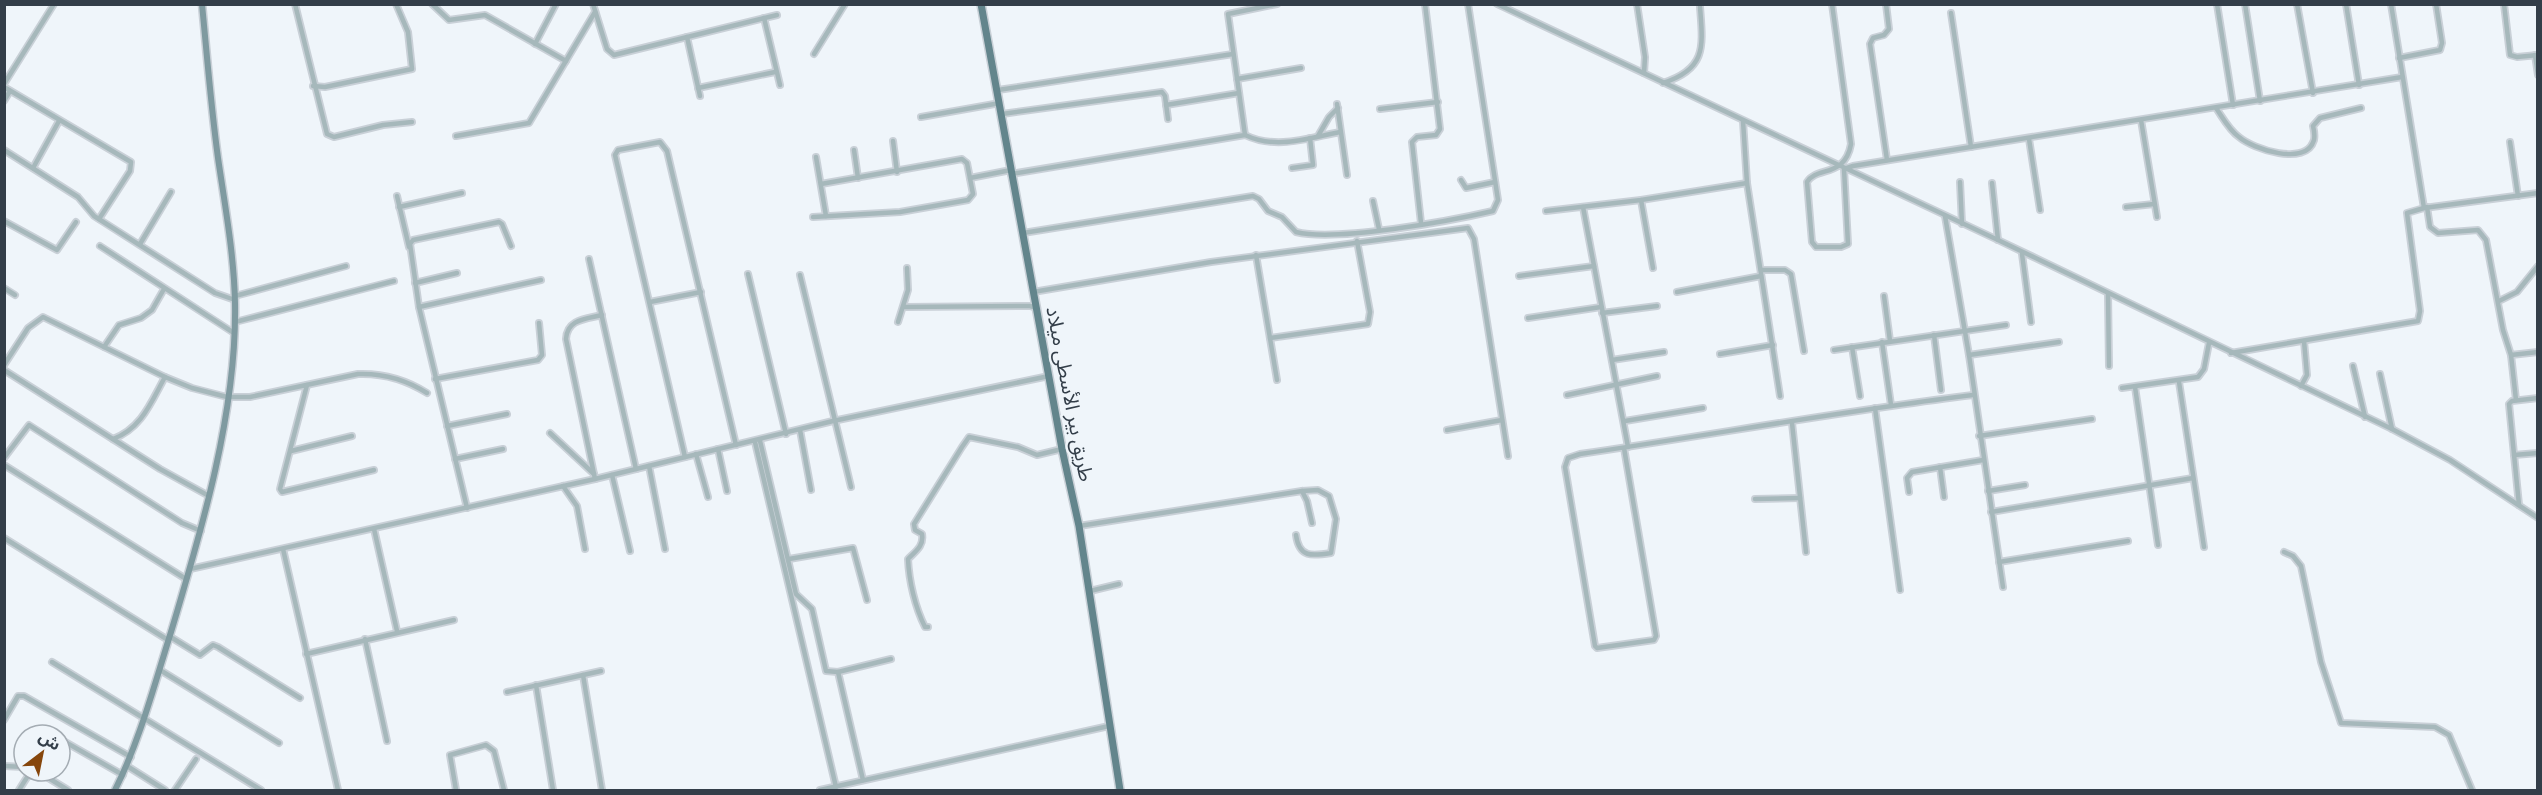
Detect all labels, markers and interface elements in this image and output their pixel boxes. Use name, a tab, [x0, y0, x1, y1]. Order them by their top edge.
street label: طريق بير الأسطى ميلاد	[1040, 304, 1099, 484]
north arrow	[12, 723, 72, 783]
text: ش	[35, 727, 64, 755]

